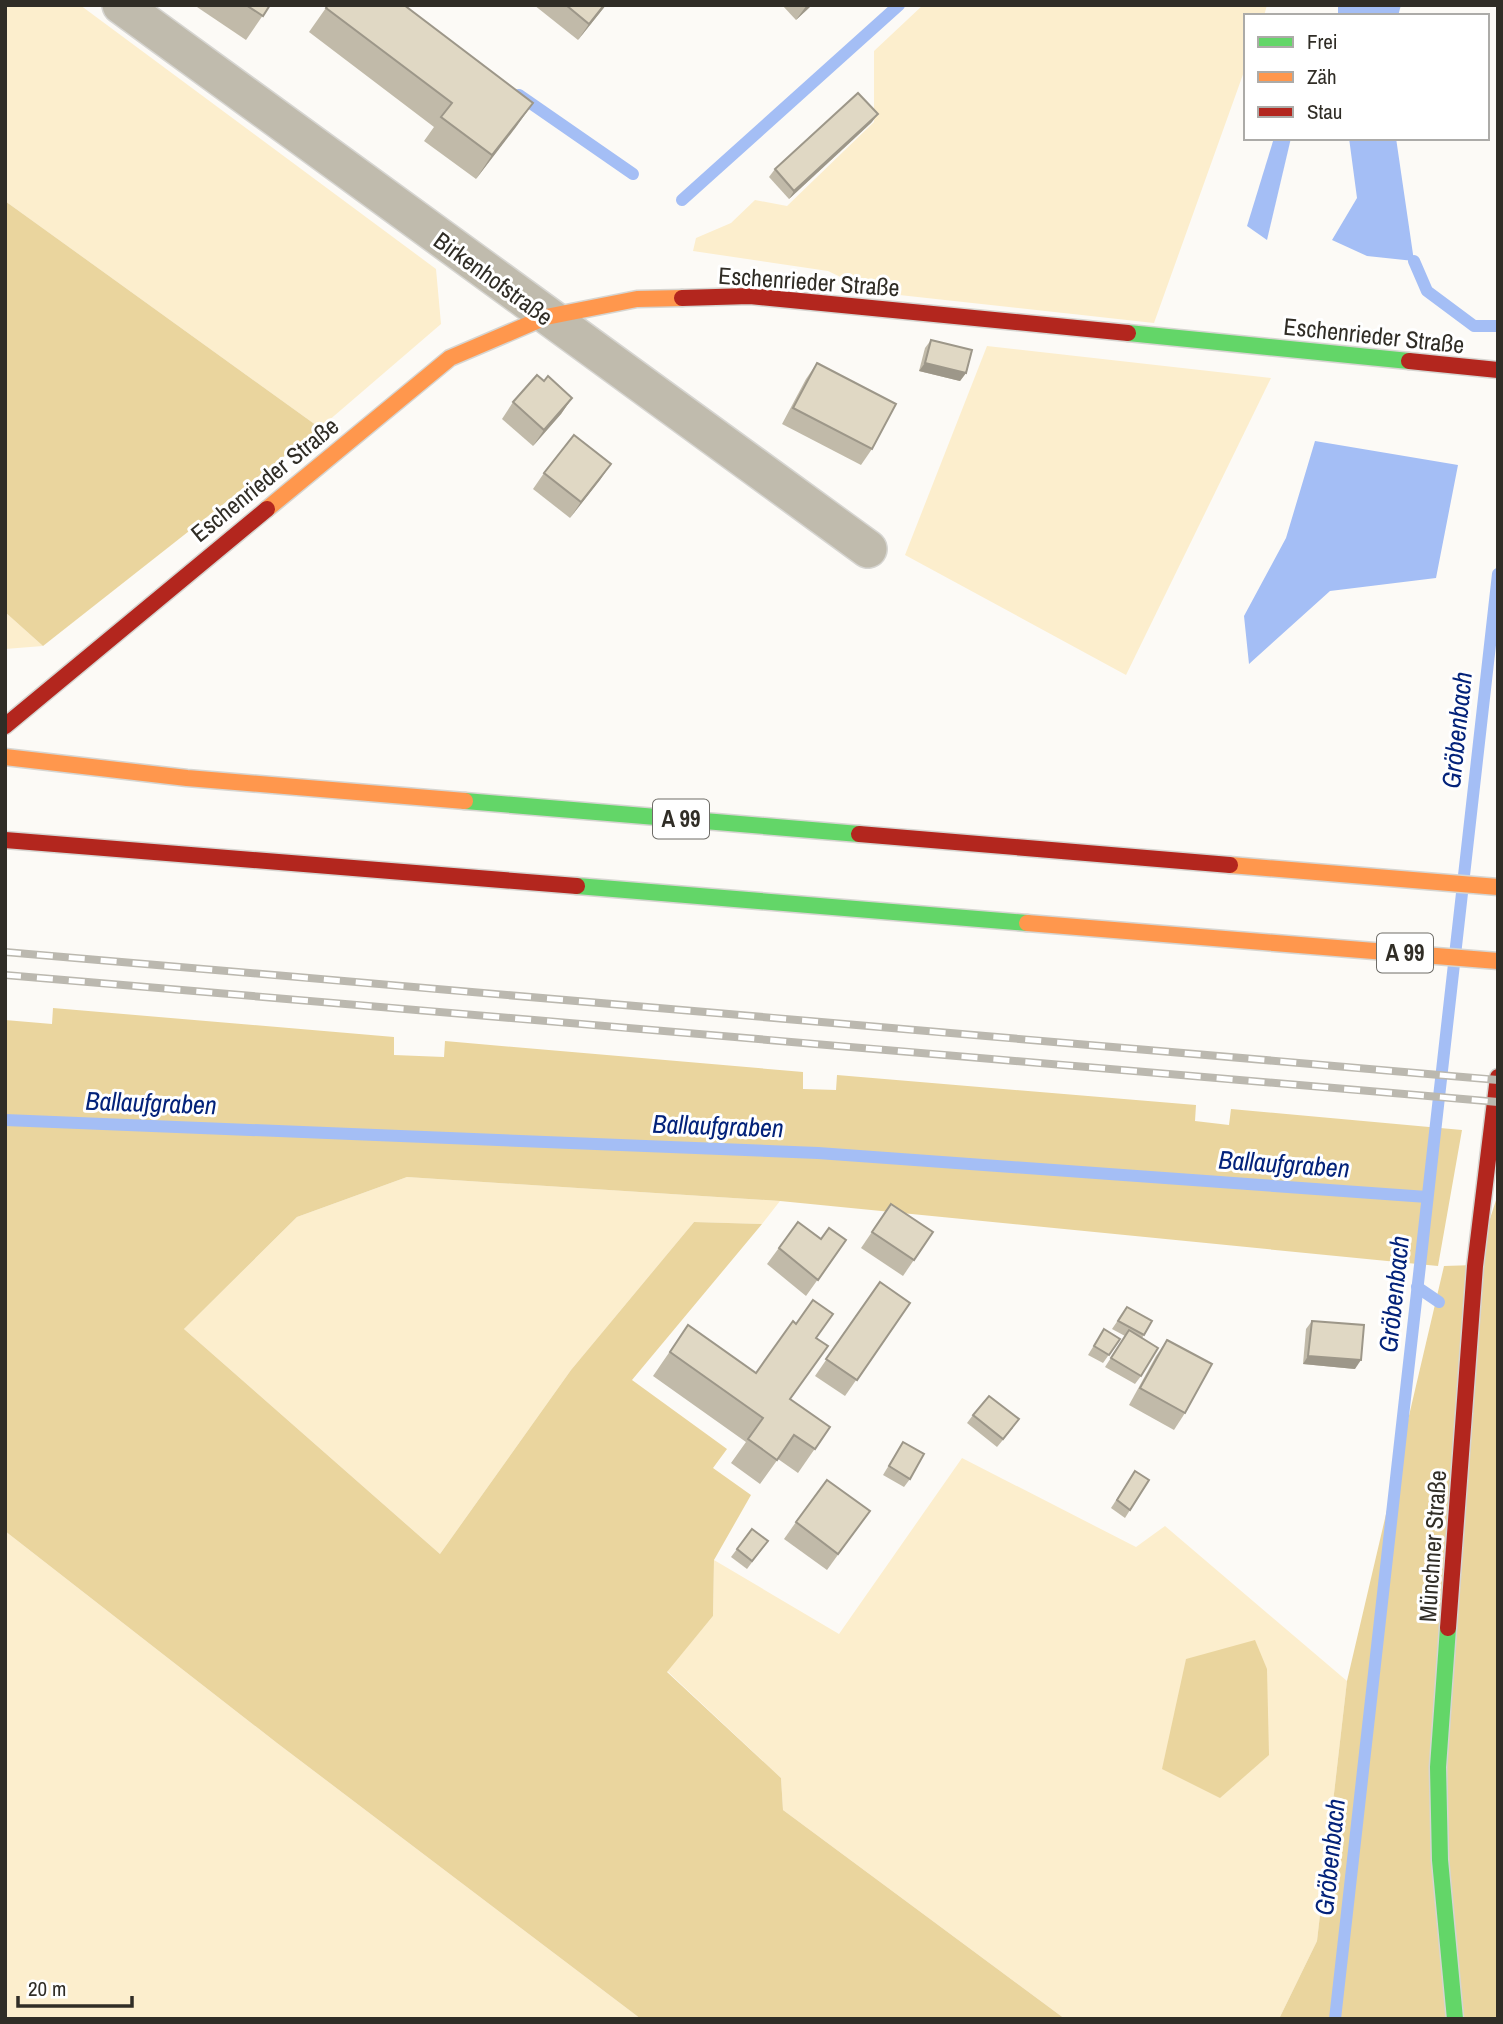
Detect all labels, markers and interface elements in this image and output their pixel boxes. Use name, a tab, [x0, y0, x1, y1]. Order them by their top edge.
legend	[1244, 14, 1489, 140]
text: Frei	[1307, 27, 1338, 56]
text: Zäh	[1307, 62, 1337, 91]
text: Stau	[1307, 97, 1342, 126]
street label: Birkenhofstraße	[428, 224, 560, 332]
street label: Eschenrieder Straße	[717, 259, 901, 303]
street label: Eschenrieder Straße	[1282, 310, 1466, 360]
street label: Eschenrieder Straße	[184, 410, 345, 549]
water label: Gröbenbach	[1433, 670, 1480, 790]
road number: A 99	[653, 800, 709, 838]
road number: A 99	[1377, 934, 1433, 972]
water label: Ballaufgraben	[85, 1083, 217, 1122]
water label: Ballaufgraben	[652, 1106, 784, 1145]
water label: Ballaufgraben	[1217, 1141, 1351, 1186]
water label: Gröbenbach	[1370, 1234, 1417, 1354]
street label: Münchner Straße	[1411, 1469, 1453, 1623]
water label: Gröbenbach	[1306, 1797, 1353, 1917]
scale bar	[18, 1965, 131, 2009]
text: 20 m	[28, 1974, 66, 2003]

